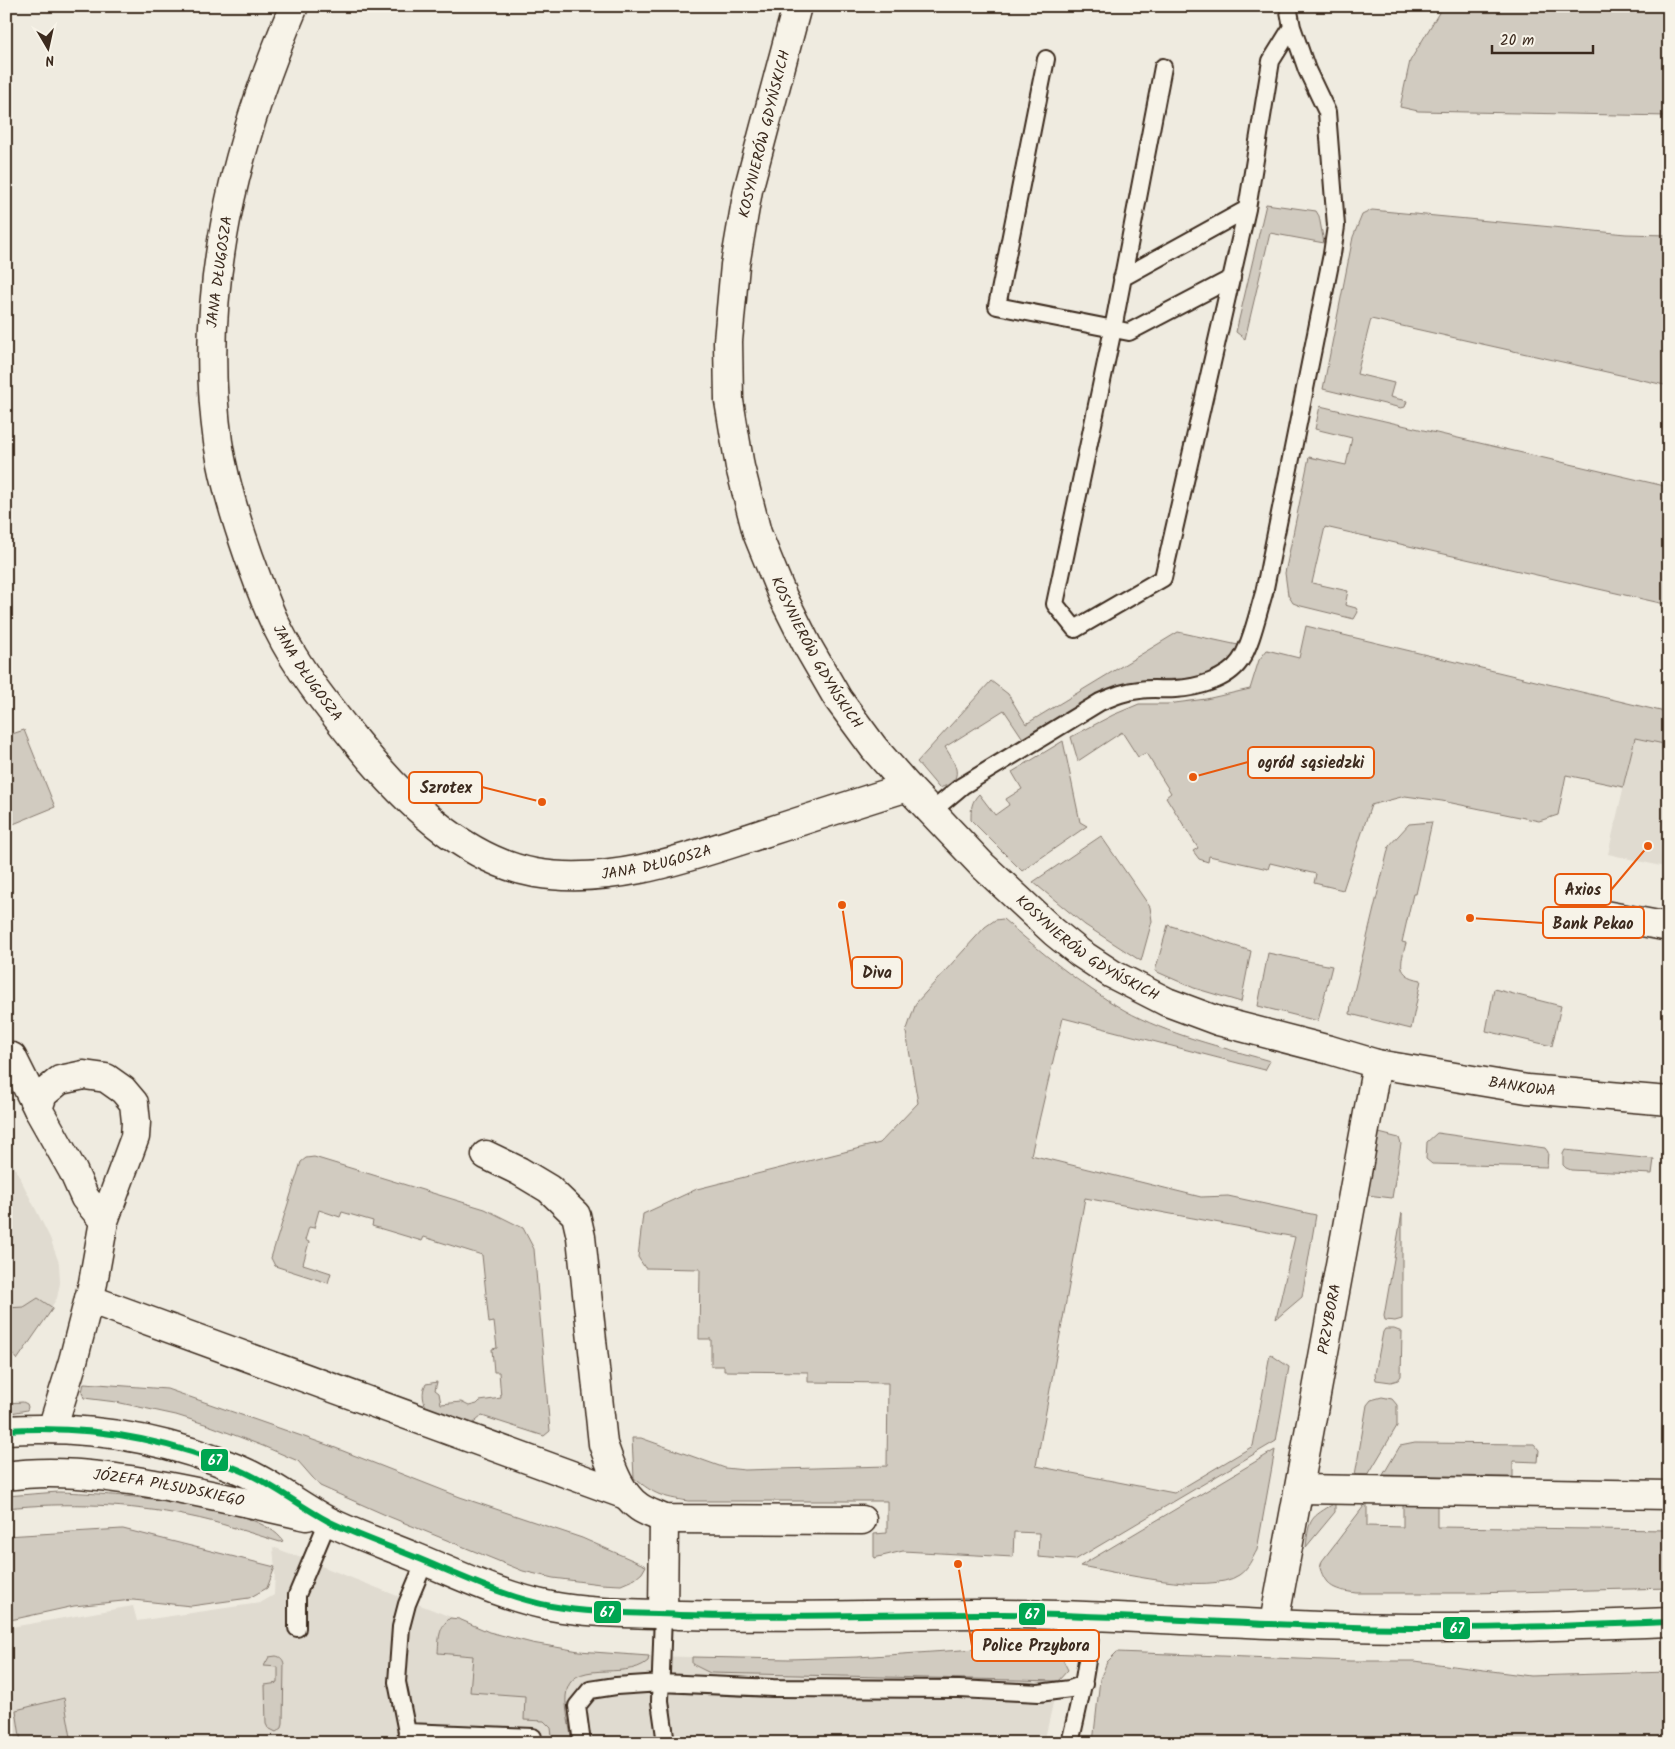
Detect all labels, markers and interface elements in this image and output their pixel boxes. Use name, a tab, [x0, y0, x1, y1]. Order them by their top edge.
north arrow	[22, 22, 72, 72]
scale bar	[1492, 22, 1594, 54]
text: 20 m	[1500, 29, 1534, 53]
text: N	[44, 48, 56, 71]
street label: KOSYNIERÓW GDYŃSKICH	[733, 48, 797, 220]
street label: JANA DŁUGOSZA	[200, 215, 240, 329]
street label: KOSYNIERÓW GDYŃSKICH	[764, 573, 868, 734]
street label: JANA DŁUGOSZA	[266, 621, 348, 727]
callout: ogród sąsiedzki	[1248, 747, 1374, 778]
text: ogród sąsiedzki	[1258, 751, 1365, 776]
callout: Szrotex	[409, 772, 482, 803]
text: Szrotex	[420, 776, 473, 801]
street label: JANA DŁUGOSZA	[600, 839, 715, 887]
callout: Axios	[1555, 874, 1611, 905]
text: Axios	[1565, 878, 1602, 903]
street label: KOSYNIERÓW GDYŃSKICH	[1010, 890, 1163, 1008]
callout: Bank Pekao	[1543, 907, 1644, 938]
text: Bank Pekao	[1553, 912, 1634, 937]
callout: Diva	[852, 957, 902, 988]
text: Diva	[862, 961, 892, 986]
street label: BANKOWA	[1487, 1071, 1557, 1103]
street label: PRZYBORA	[1312, 1282, 1348, 1356]
line badge: 67	[200, 1448, 229, 1472]
text: 67	[208, 1450, 222, 1472]
street label: JÓZEFA PIŁSUDSKIEGO	[92, 1463, 246, 1514]
line badge: 67	[593, 1600, 622, 1624]
text: 67	[600, 1602, 614, 1624]
line badge: 67	[1018, 1602, 1046, 1626]
text: 67	[1025, 1604, 1039, 1626]
line badge: 67	[1442, 1616, 1471, 1640]
text: 67	[1450, 1618, 1464, 1640]
callout: Police Przybora	[972, 1630, 1099, 1661]
text: Police Przybora	[982, 1634, 1090, 1659]

